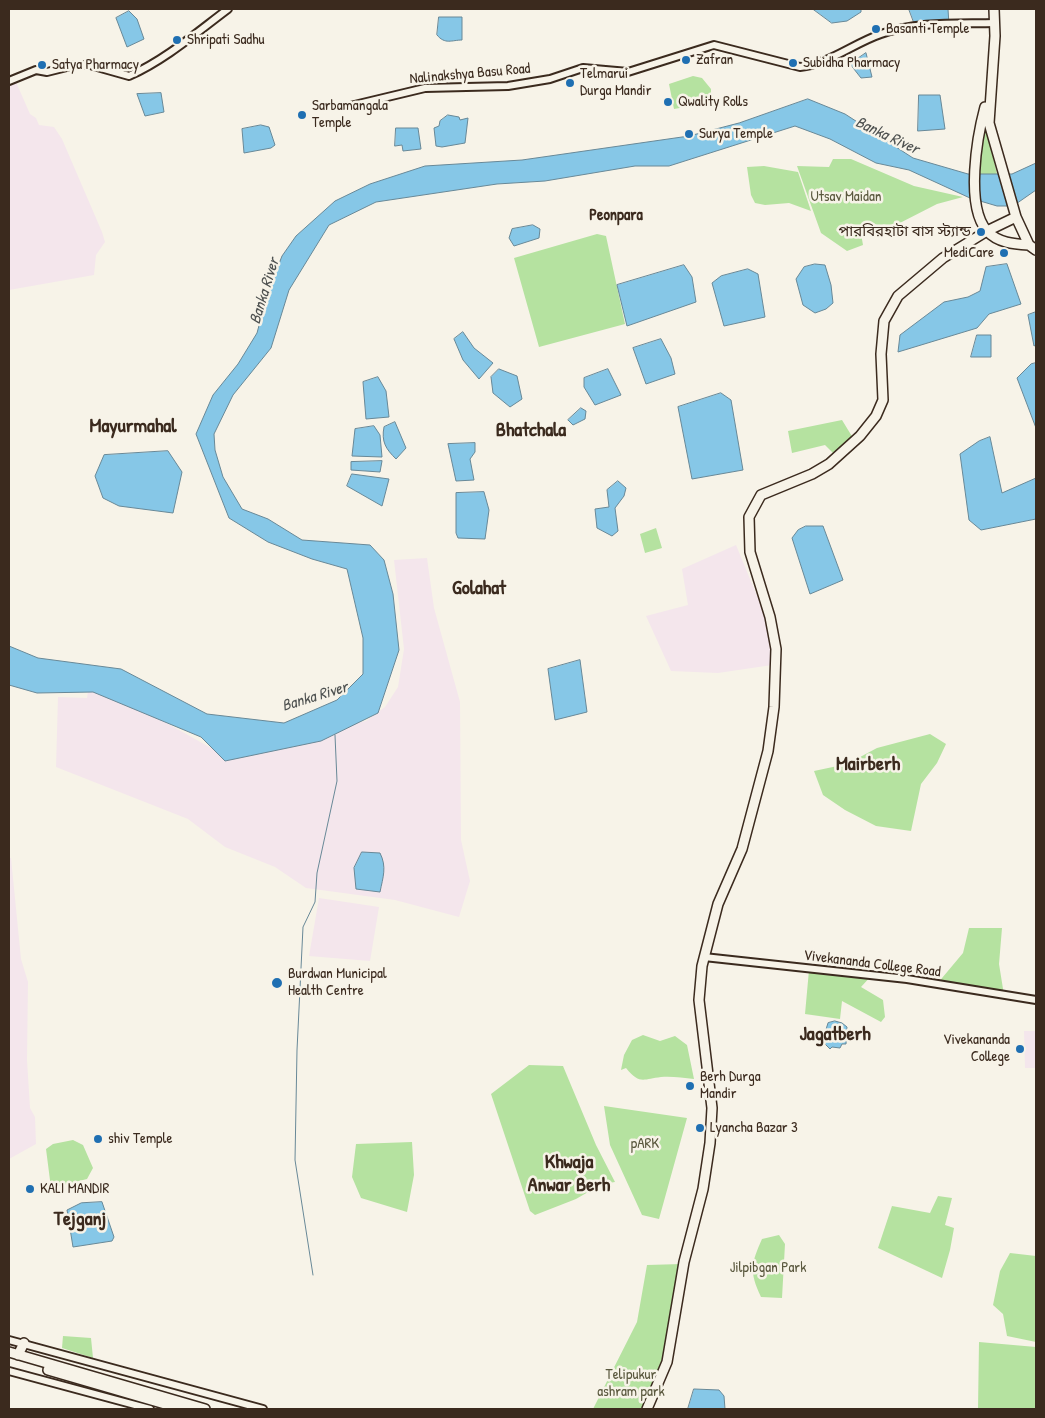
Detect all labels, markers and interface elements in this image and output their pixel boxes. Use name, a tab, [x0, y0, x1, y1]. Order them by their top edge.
place label: Basanti Temple	[886, 20, 969, 38]
marker: Basanti Temple	[870, 23, 882, 35]
place label: Shripati Sadhu	[187, 31, 265, 49]
marker: Shripati Sadhu	[171, 34, 183, 46]
place label: Zafran	[696, 51, 733, 69]
marker: Zafran	[680, 54, 692, 66]
place label: Subidha Pharmacy	[803, 54, 900, 72]
place label: Satya Pharmacy	[52, 56, 139, 74]
marker: Subidha Pharmacy	[787, 57, 799, 69]
marker: Satya Pharmacy	[36, 59, 48, 71]
street label: Nalinakshya Basu Road	[409, 60, 531, 88]
place label: Telmarui Durga Mandir	[580, 65, 651, 100]
marker: Telmarui Durga Mandir	[564, 77, 576, 89]
place label: Qwality Rolls	[678, 93, 748, 111]
marker: Qwality Rolls	[662, 96, 674, 108]
place label: Sarbamangala Temple	[312, 97, 388, 132]
marker: Sarbamangala Temple	[296, 109, 308, 121]
water label: Banka River	[852, 113, 922, 159]
place label: Surya Temple	[699, 125, 773, 143]
marker: Surya Temple	[683, 128, 695, 140]
park label: Utsav Maidan	[810, 188, 882, 206]
district label: Peonpara	[589, 206, 643, 226]
place label: পারবিরহাটা বাস স্ট্যান্ড	[839, 223, 971, 241]
marker: পারবিরহাটা বাস স্ট্যান্ড	[975, 226, 987, 238]
place label: MediCare	[944, 244, 994, 262]
marker: MediCare	[998, 247, 1010, 259]
water label: Banka River	[246, 256, 284, 326]
district label: Mayurmahal	[90, 415, 176, 439]
district label: Bhatchala	[496, 419, 566, 443]
district label: Golahat	[452, 577, 506, 601]
water label: Banka River	[280, 678, 350, 716]
district label: Mairberh	[836, 753, 900, 777]
street label: Vivekananda College Road	[802, 947, 942, 981]
place label: Burdwan Municipal Health Centre	[288, 965, 387, 1000]
marker: Burdwan Municipal Health Centre	[270, 976, 284, 990]
district label: Jagatberh	[799, 1023, 871, 1047]
place label: Vivekananda College	[943, 1031, 1010, 1066]
marker: Vivekananda College	[1014, 1043, 1026, 1055]
place label: Berh Durga Mandir	[700, 1068, 761, 1103]
marker: Berh Durga Mandir	[684, 1080, 696, 1092]
place label: Lyancha Bazar 3	[710, 1119, 798, 1137]
marker: Lyancha Bazar 3	[694, 1122, 706, 1134]
place label: shiv Temple	[108, 1130, 172, 1148]
marker: shiv Temple	[92, 1133, 104, 1145]
park label: pARK	[631, 1135, 659, 1153]
district label: Khwaja Anwar Berh	[528, 1151, 610, 1198]
place label: KALI MANDIR	[40, 1180, 109, 1198]
marker: KALI MANDIR	[24, 1183, 36, 1195]
district label: Tejganj	[54, 1208, 106, 1232]
park label: Jilpibgan Park	[730, 1259, 806, 1277]
park label: Telipukur ashram park	[597, 1366, 665, 1401]

